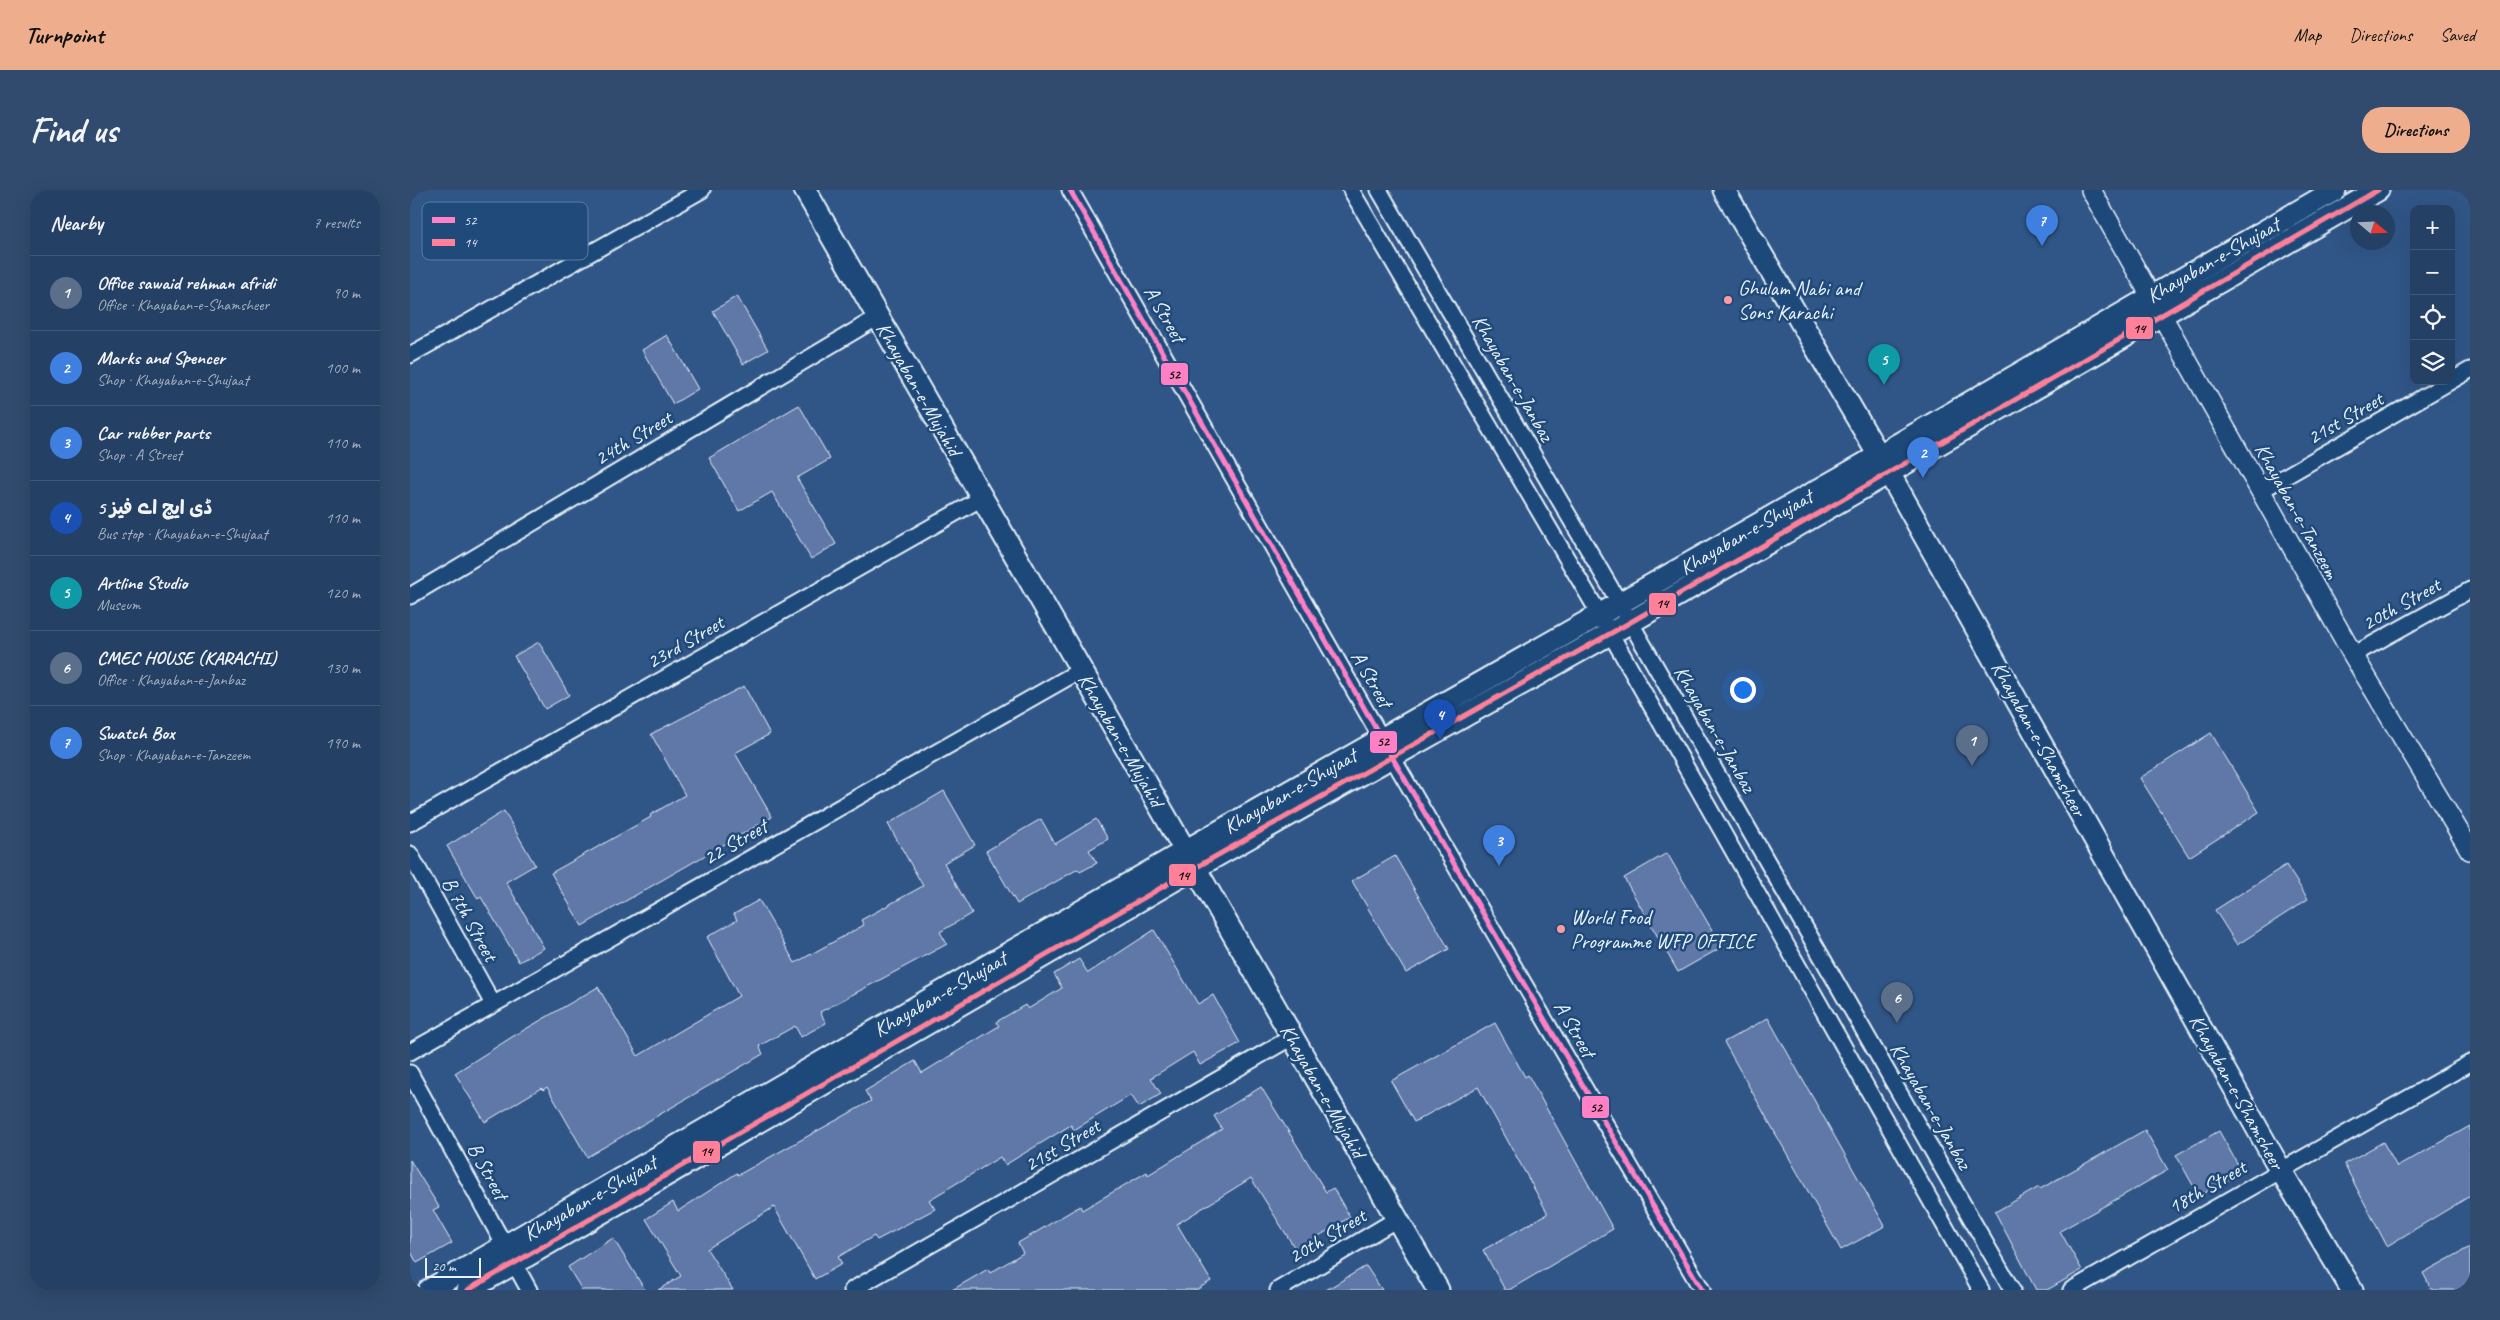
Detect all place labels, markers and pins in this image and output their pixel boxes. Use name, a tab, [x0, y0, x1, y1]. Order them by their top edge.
pin: 7	[2026, 205, 2058, 246]
place label: Ghulam Nabi and Sons Karachi	[1738, 275, 1863, 325]
marker: Ghulam Nabi and Sons Karachi	[1722, 294, 1734, 306]
pin: 5	[1868, 344, 1900, 385]
pin: 2	[1907, 437, 1939, 478]
pin: 4	[1424, 699, 1456, 740]
pin: 1	[1956, 725, 1988, 766]
pin: 3	[1483, 825, 1515, 866]
place label: World Food Programme WFP OFFICE	[1571, 904, 1757, 954]
marker: World Food Programme WFP OFFICE	[1555, 923, 1567, 935]
pin: 6	[1881, 982, 1913, 1023]

